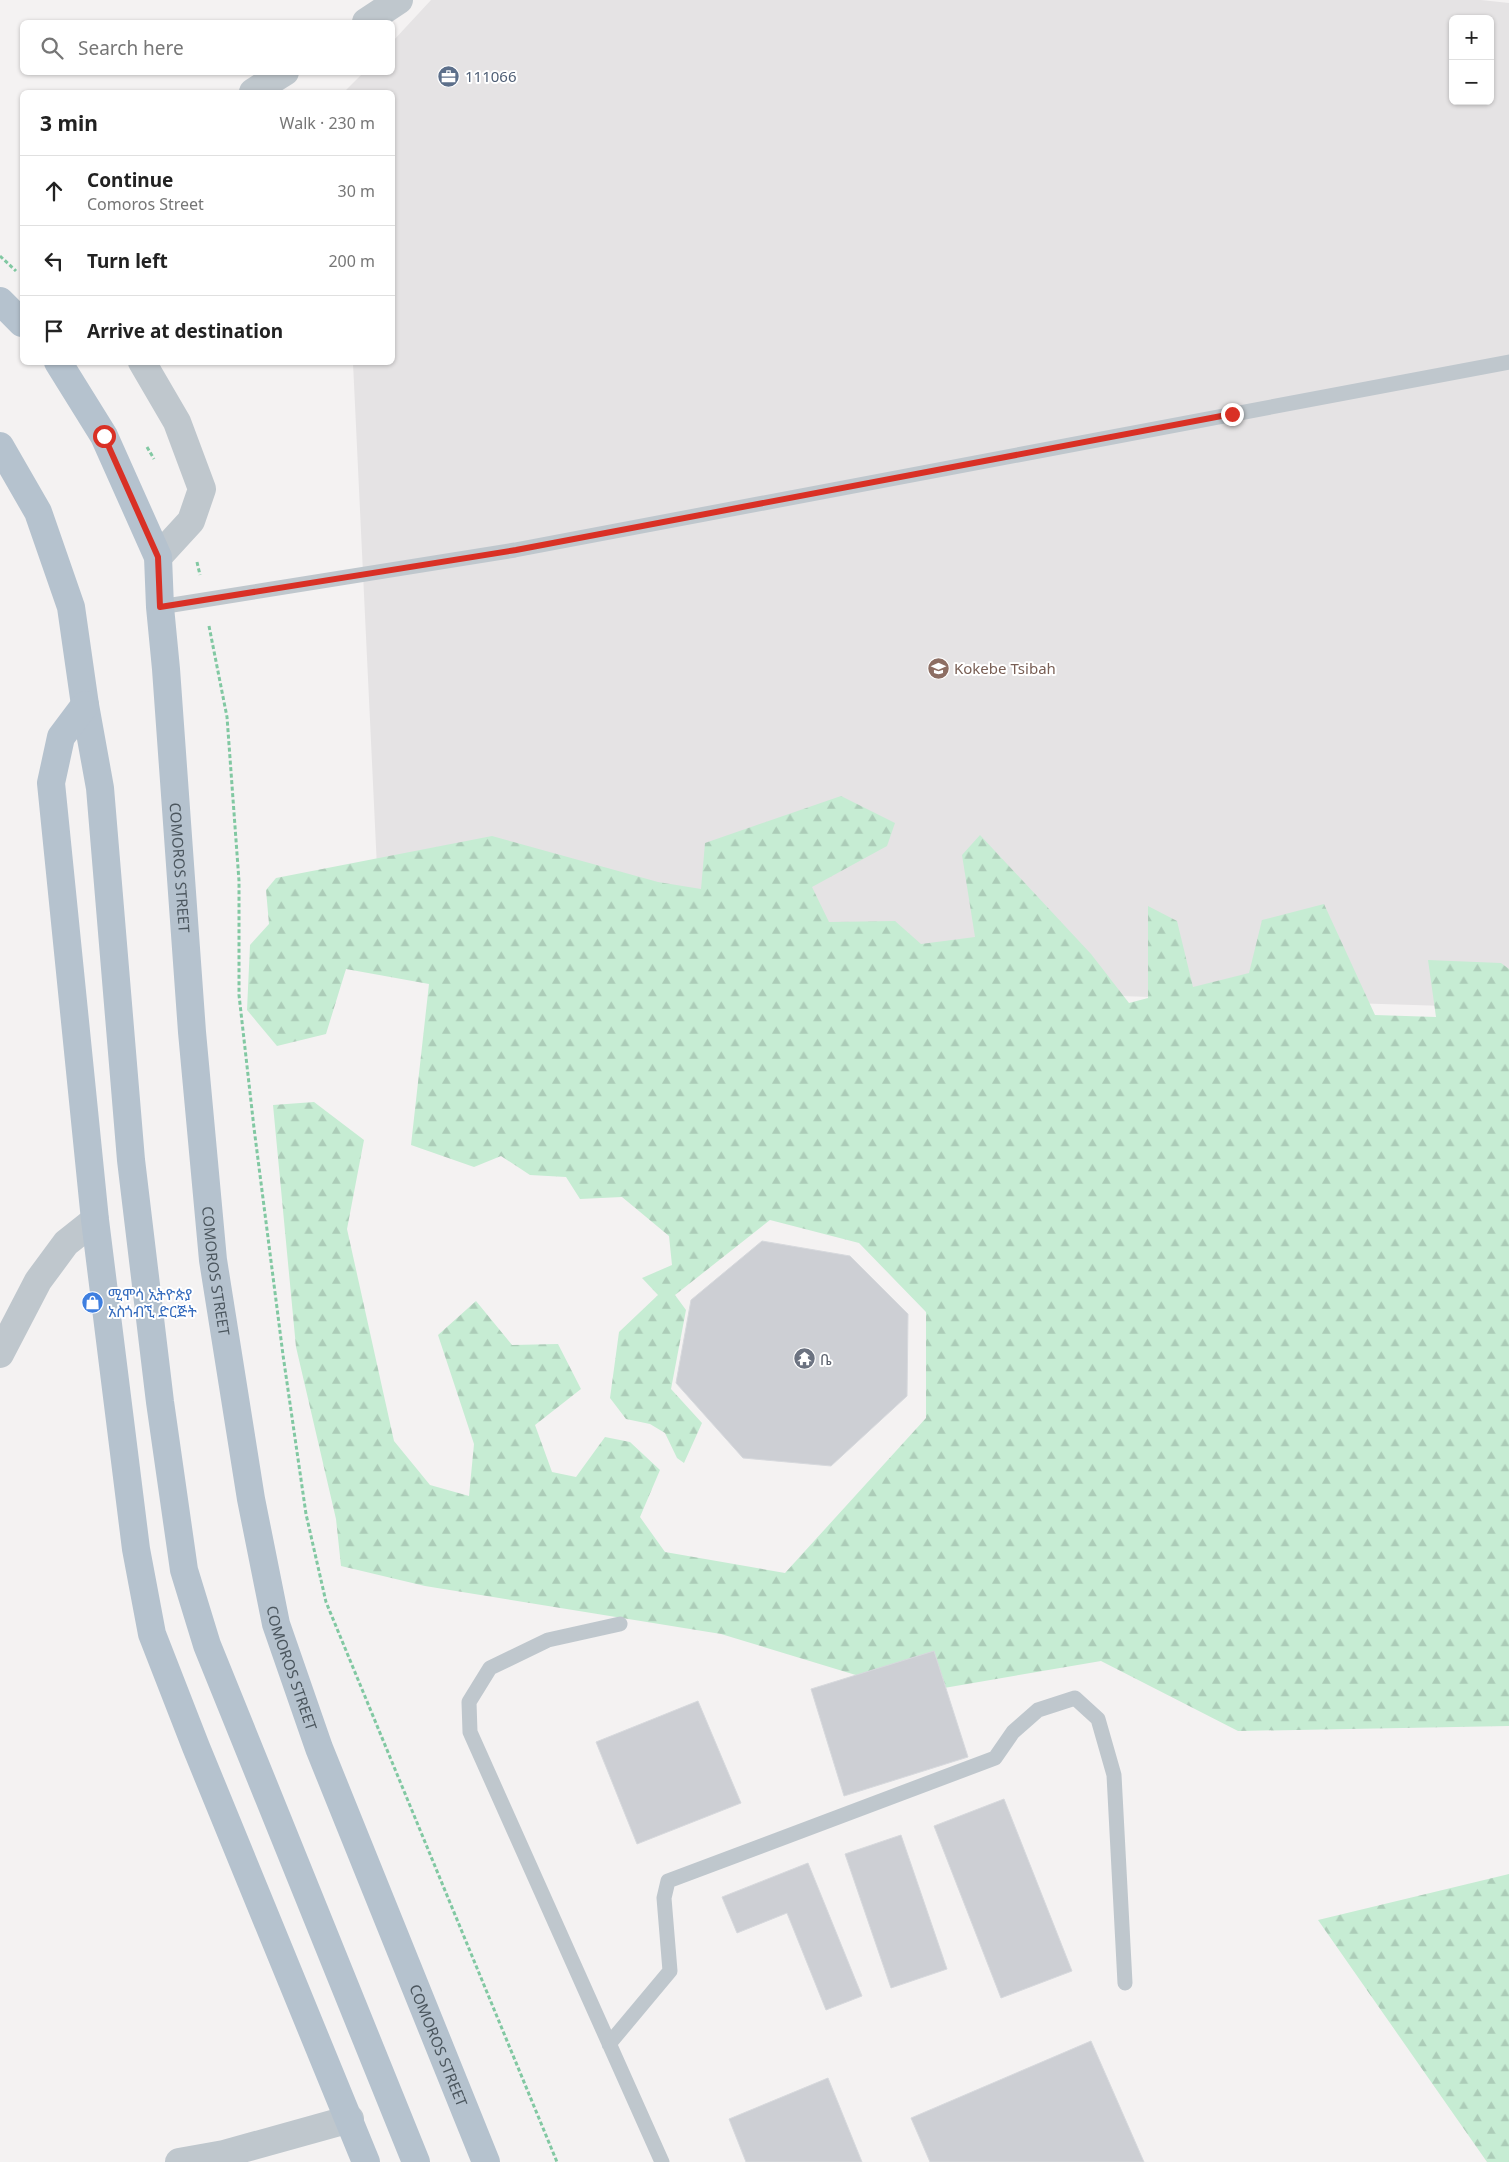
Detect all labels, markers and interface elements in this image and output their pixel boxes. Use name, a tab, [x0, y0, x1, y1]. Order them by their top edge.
map controls	[1449, 15, 1494, 105]
button: +	[1449, 15, 1494, 60]
search box	[20, 20, 395, 75]
icon: search	[38, 34, 66, 62]
text: Search here	[78, 35, 184, 61]
button: −	[1449, 60, 1494, 105]
office icon: 111066	[437, 64, 461, 88]
place label: 111066	[465, 66, 516, 86]
text: 3 min	[40, 109, 98, 137]
text: Walk · 230 m	[280, 112, 375, 134]
text: Continue	[87, 167, 173, 193]
icon: ahead	[40, 177, 68, 205]
text: 30 m	[338, 180, 375, 202]
text: Comoros Street	[87, 193, 204, 215]
icon: left	[40, 247, 68, 275]
text: Turn left	[87, 248, 168, 274]
text: 200 m	[328, 250, 375, 272]
icon: arrive	[40, 317, 68, 345]
text: Arrive at destination	[87, 318, 283, 344]
route end	[1221, 403, 1244, 426]
route start	[93, 425, 116, 448]
school or university icon: Kokebe Tsibah	[926, 656, 950, 680]
place label: Kokebe Tsibah	[954, 658, 1056, 678]
street label: COMOROS STREET	[166, 802, 195, 934]
street label: COMOROS STREET	[198, 1205, 235, 1338]
place label: ሚሞሳ ኢትዮጵያ አስጎብኚ ድርጅት	[108, 1284, 197, 1321]
shop icon: ሚሞሳ ኢትዮጵያ አስጎብኚ ድርጅት	[80, 1291, 104, 1315]
temple icon: ቤ	[792, 1347, 816, 1371]
place label: ቤ	[820, 1349, 832, 1369]
street label: COMOROS STREET	[263, 1604, 322, 1734]
street label: COMOROS STREET	[405, 1981, 473, 2110]

